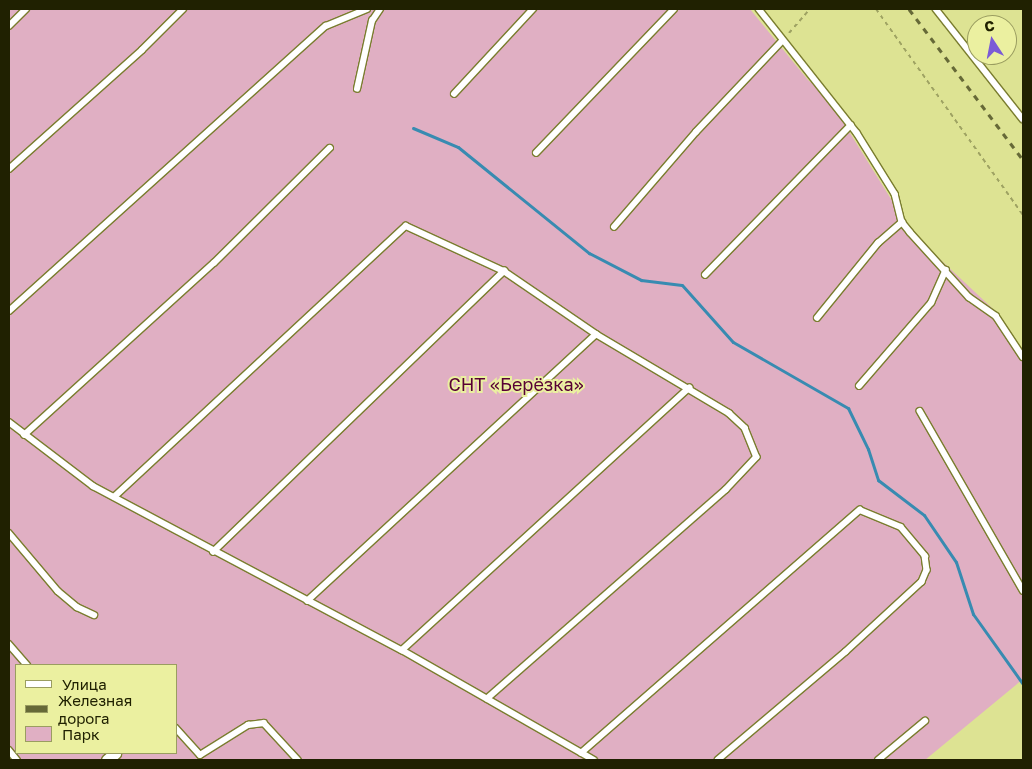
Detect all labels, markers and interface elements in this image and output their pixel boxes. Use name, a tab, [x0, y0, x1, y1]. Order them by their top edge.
north arrow	[967, 15, 1017, 65]
text: С	[983, 16, 996, 35]
park label: СНТ «Берёзка»	[448, 373, 584, 395]
legend	[15, 664, 178, 754]
text: Улица	[62, 675, 107, 693]
text: Железная дорога	[58, 691, 132, 727]
text: Парк	[62, 725, 100, 743]

